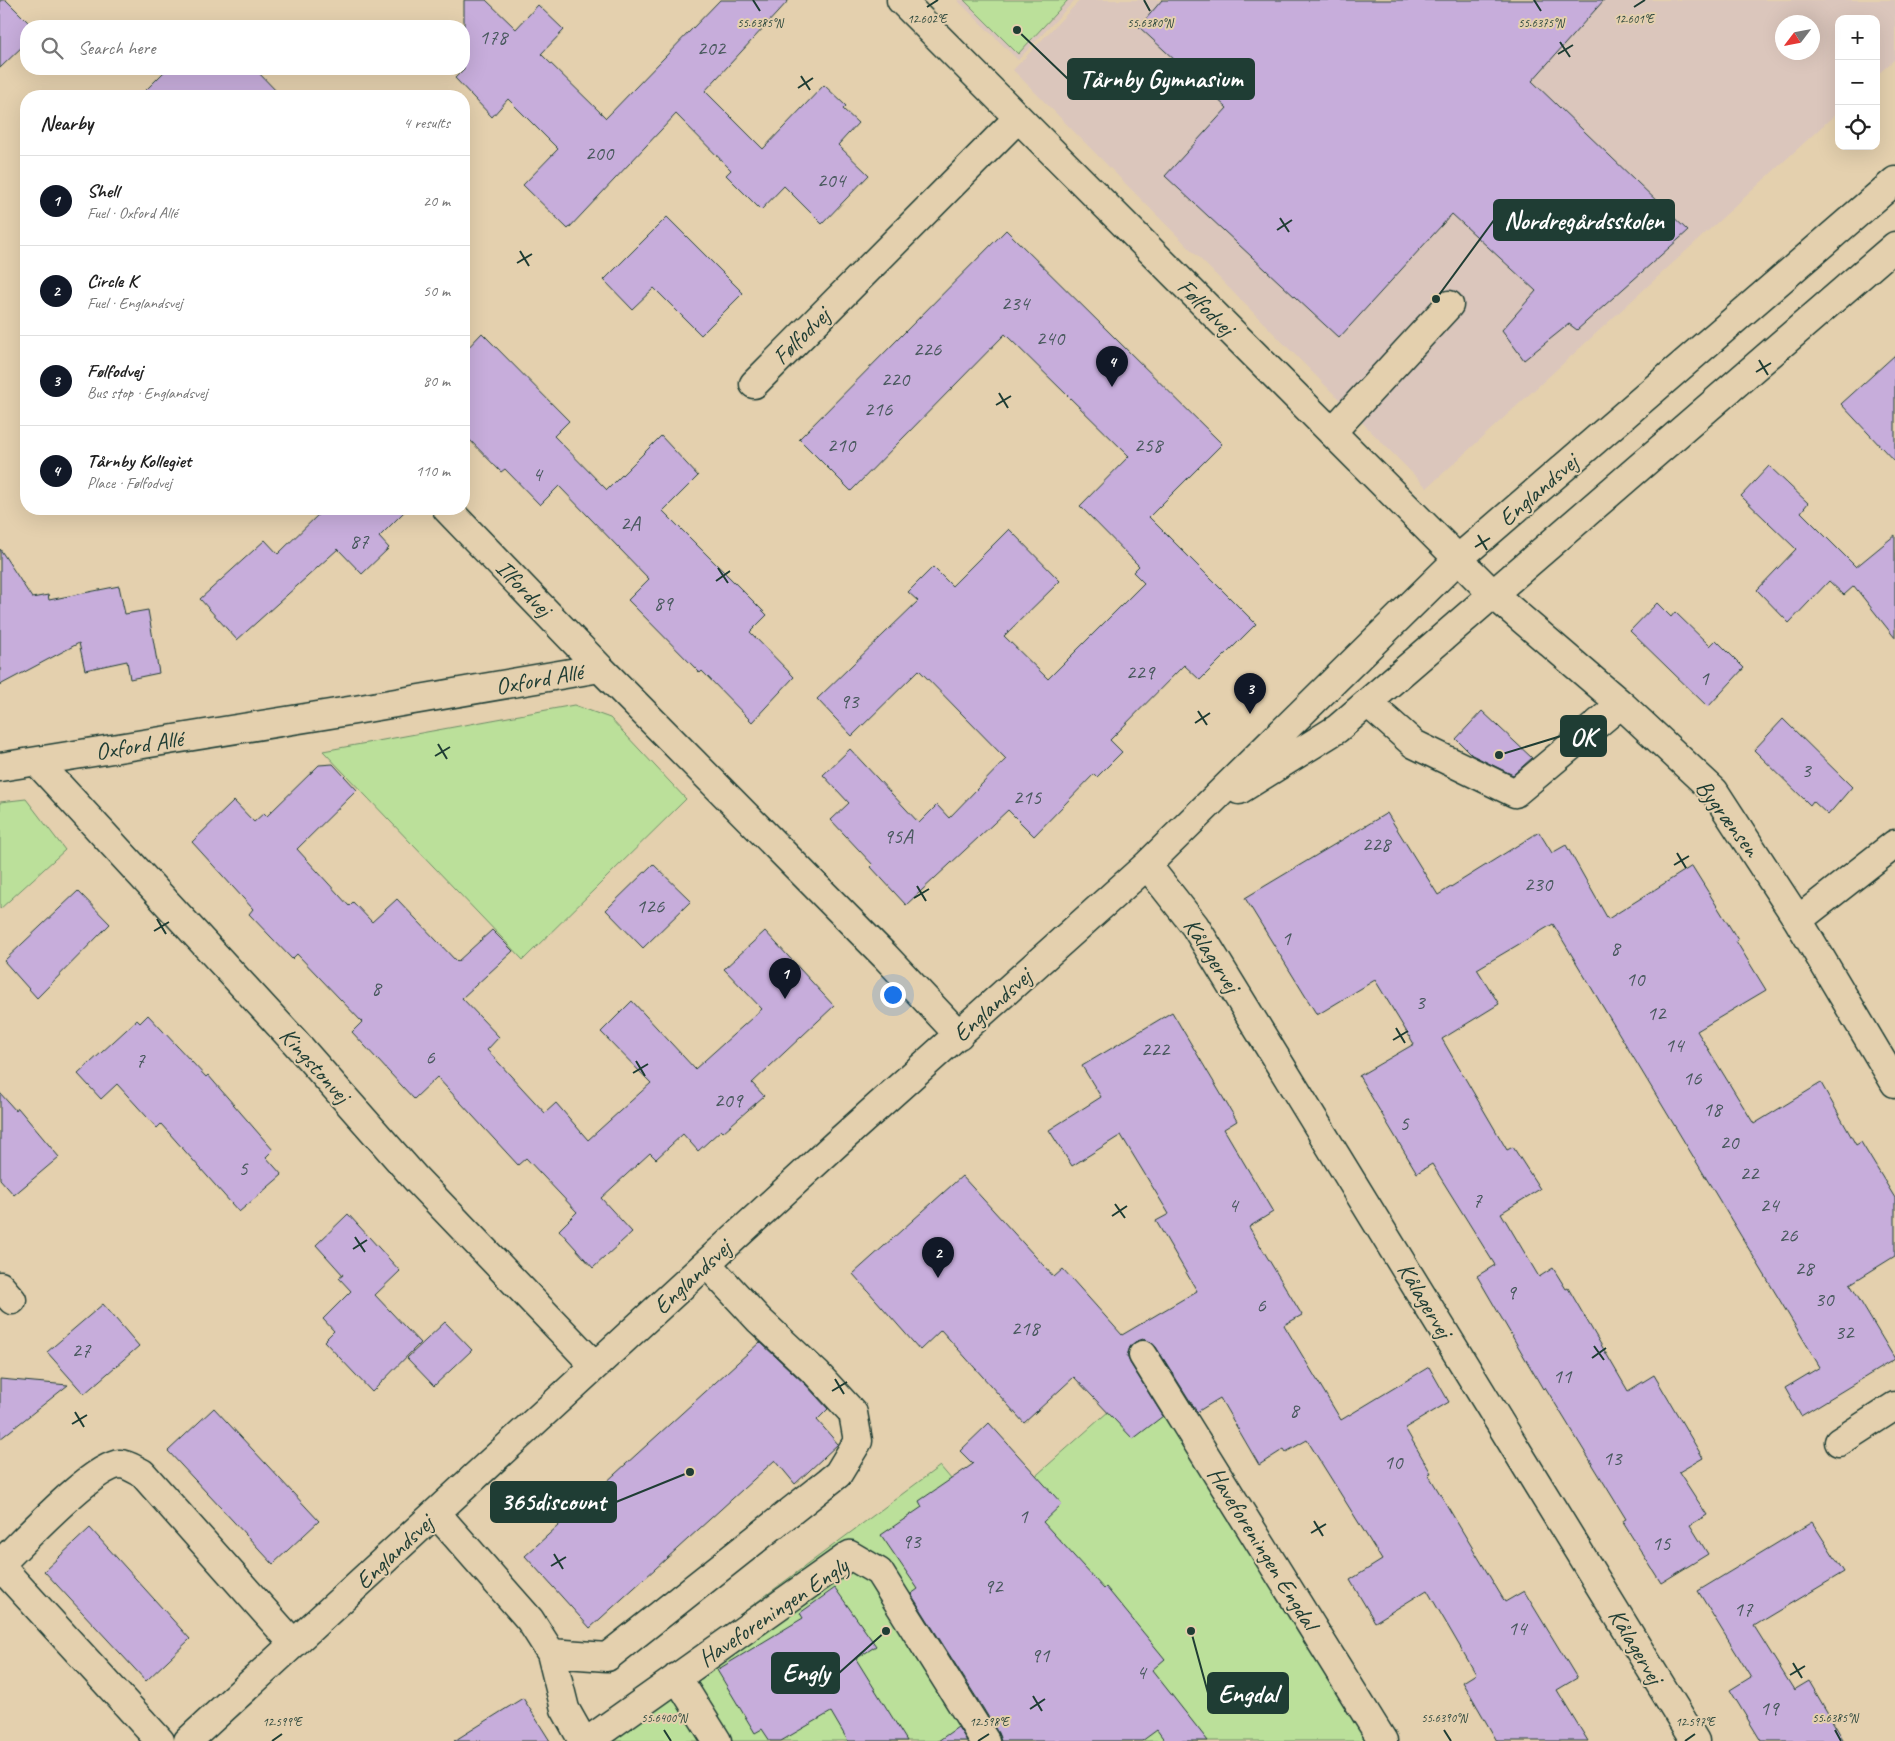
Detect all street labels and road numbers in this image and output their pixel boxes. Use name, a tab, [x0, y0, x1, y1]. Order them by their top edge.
street label: Følfodvej	[1171, 272, 1243, 344]
street label: Følfodvej	[766, 299, 838, 371]
street label: Englandsvej	[1492, 445, 1586, 533]
street label: Ilfordvej	[489, 553, 561, 625]
street label: Oxford Allé	[493, 656, 589, 701]
street label: Oxford Allé	[93, 723, 189, 767]
street label: Bygrænsen	[1689, 773, 1768, 864]
street label: Kålagervej	[1177, 912, 1249, 1000]
street label: Englandsvej	[946, 960, 1040, 1048]
street label: Kingstonvej	[273, 1021, 359, 1112]
street label: Englandsvej	[647, 1231, 739, 1321]
street label: Kålagervej	[1391, 1257, 1461, 1346]
street label: Haveforeningen Engdal	[1201, 1461, 1327, 1638]
street label: Englandsvej	[349, 1506, 441, 1596]
street label: Haveforeningen Engly	[693, 1551, 853, 1673]
street label: Kålagervej	[1602, 1603, 1672, 1692]

